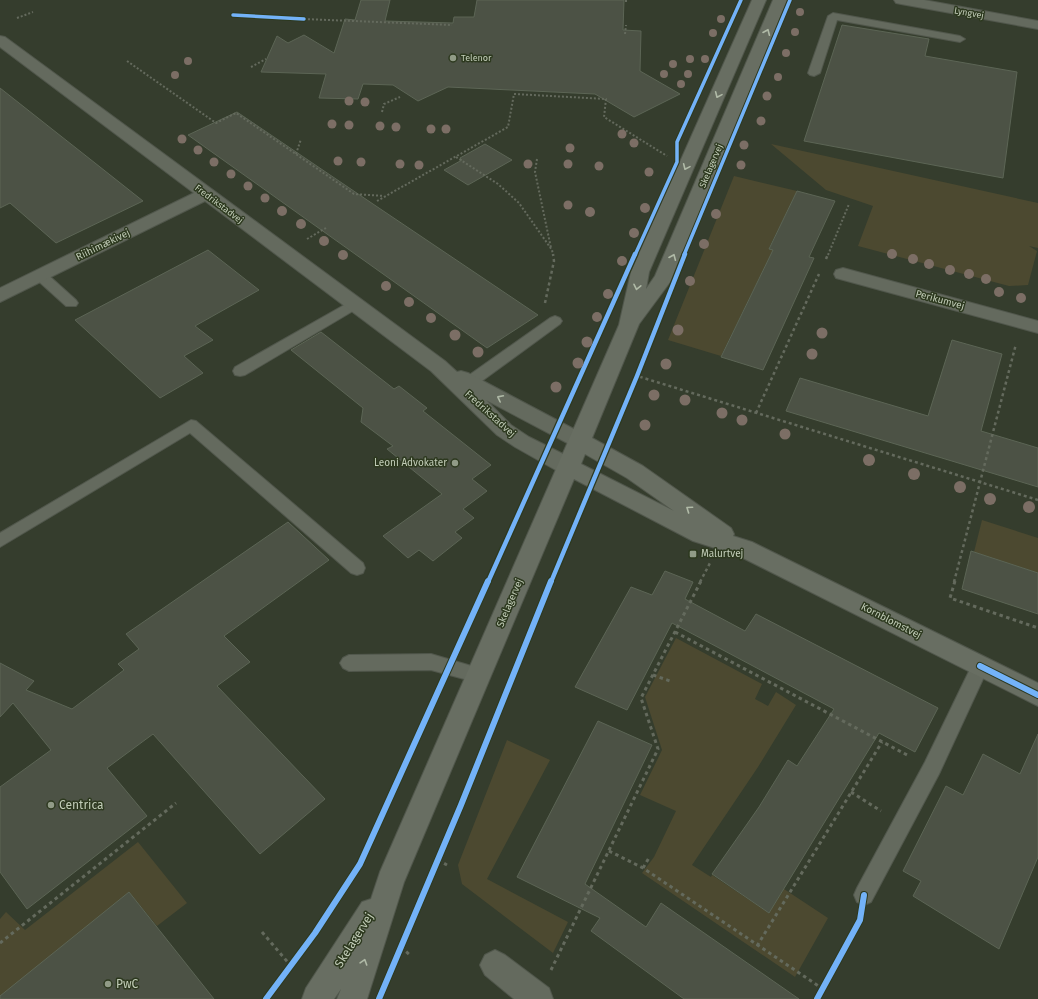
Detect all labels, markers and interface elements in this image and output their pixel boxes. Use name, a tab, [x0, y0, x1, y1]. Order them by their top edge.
street label: Lyngvej	[953, 5, 985, 21]
one-way arrow	[762, 28, 770, 36]
marker: Telenor	[448, 53, 458, 63]
place label: Telenor	[461, 53, 492, 63]
one-way arrow	[714, 91, 722, 98]
street label: Skelagervej	[697, 143, 725, 189]
one-way arrow	[683, 162, 691, 170]
street label: Fredrikstadvej	[193, 183, 245, 225]
street label: Riihimækivej	[74, 227, 132, 263]
one-way arrow	[668, 253, 676, 260]
one-way arrow	[633, 284, 642, 290]
street label: Perikumvej	[914, 288, 966, 312]
street label: Fredrikstadvej	[462, 388, 518, 440]
one-way arrow	[496, 395, 504, 403]
place label: Leoni Advokater	[374, 457, 447, 469]
marker: Leoni Advokater	[450, 458, 460, 468]
one-way arrow	[686, 506, 693, 514]
place label: Malurtvej	[701, 548, 744, 560]
marker: Malurtvej	[688, 549, 698, 559]
street label: Skelagervej	[494, 577, 526, 629]
street label: Kornblomstvej	[859, 601, 923, 641]
place label: Centrica	[59, 798, 104, 812]
marker: Centrica	[46, 800, 56, 810]
street label: Skelagervej	[332, 910, 376, 970]
one-way arrow	[360, 959, 368, 966]
place label: PwC	[116, 977, 139, 991]
marker: PwC	[103, 979, 113, 989]

